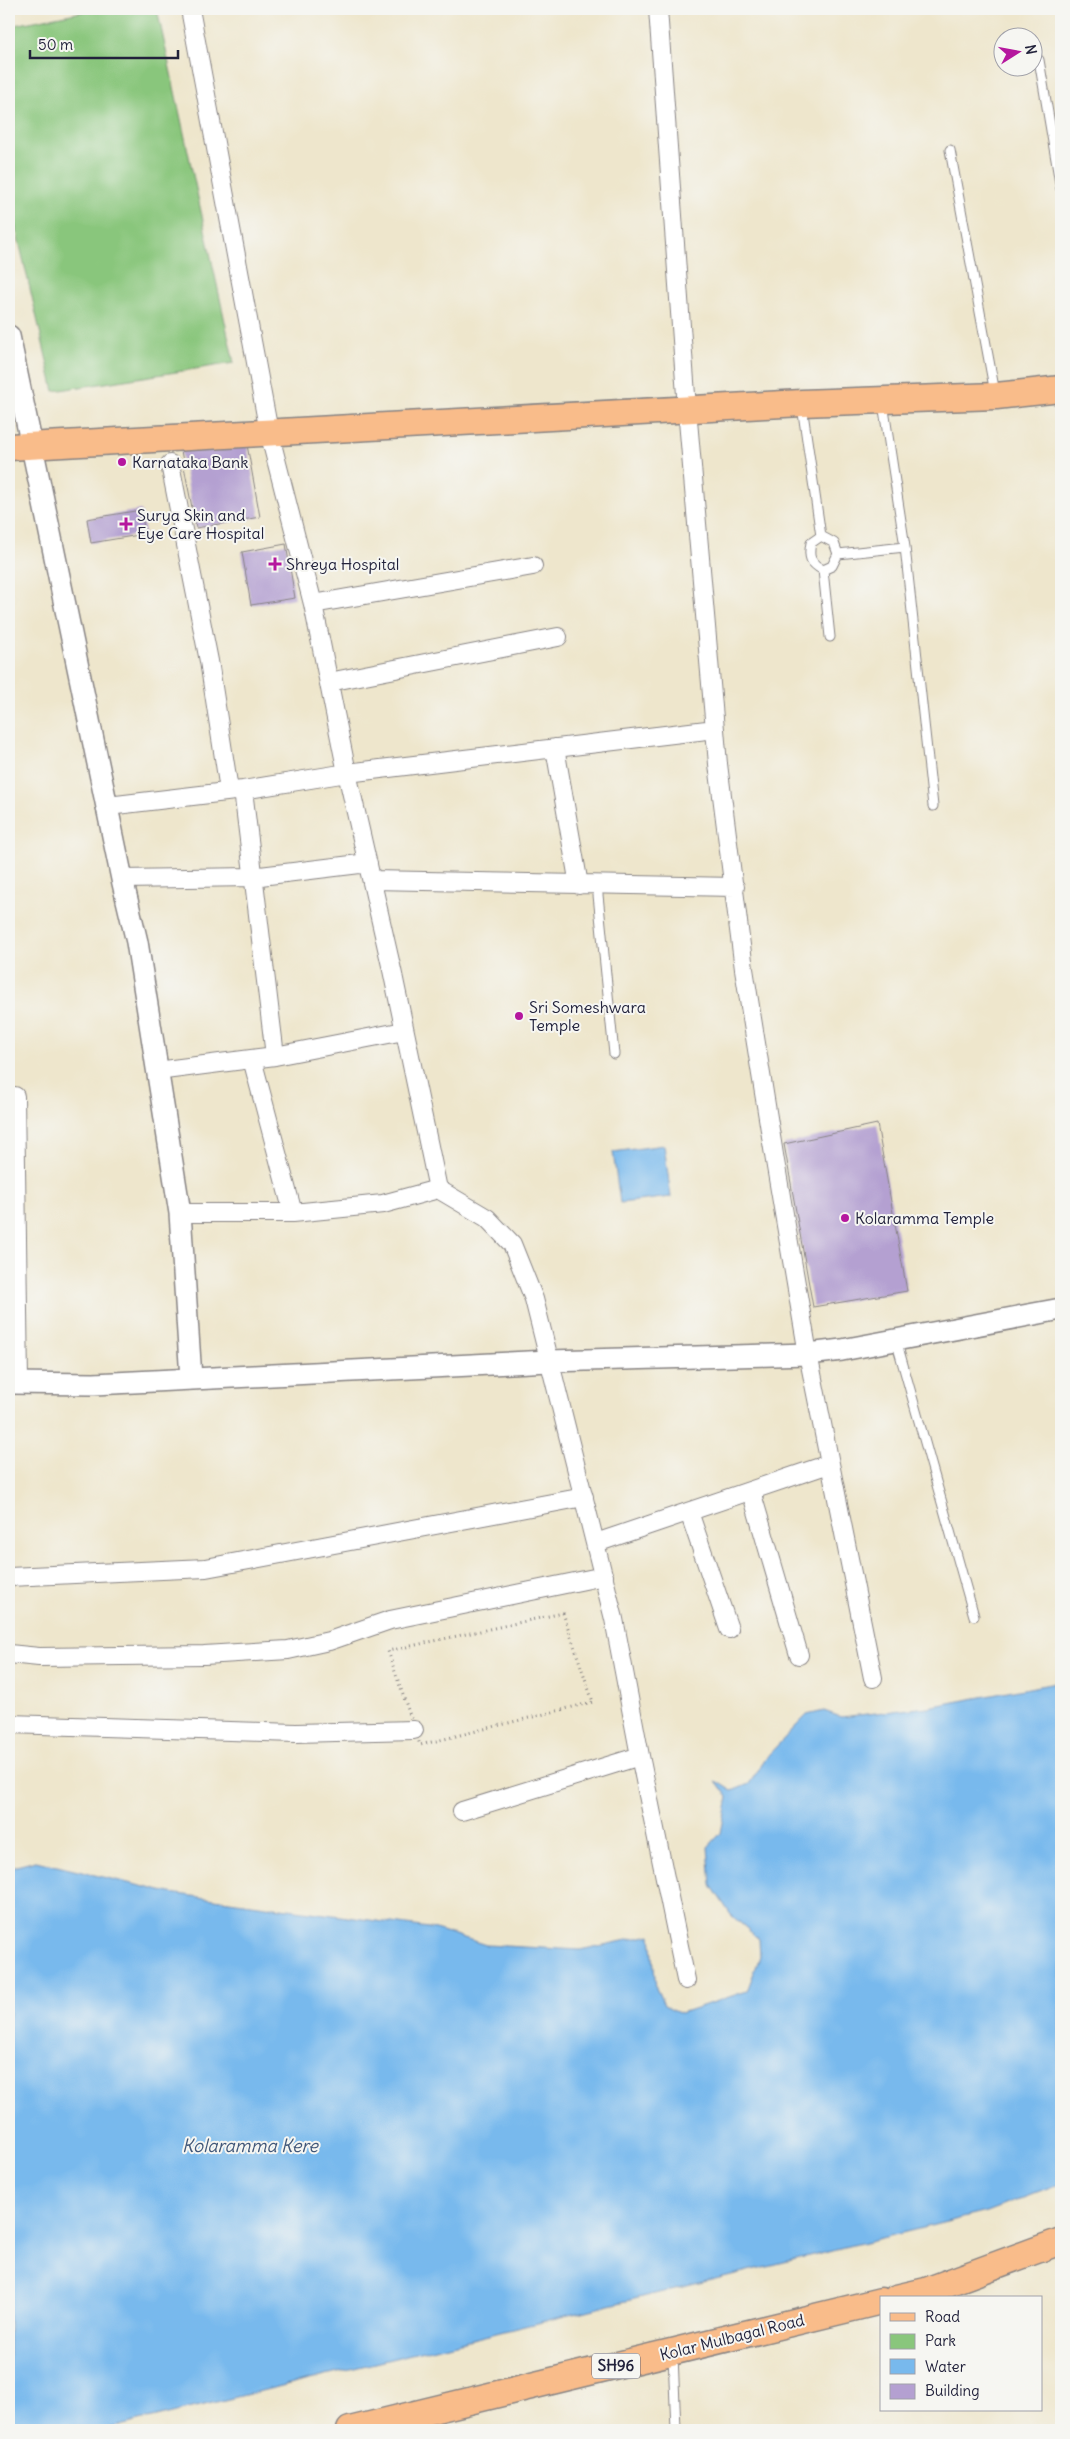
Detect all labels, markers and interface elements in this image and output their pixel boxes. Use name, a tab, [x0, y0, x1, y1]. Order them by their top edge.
scale bar	[30, 28, 178, 60]
north arrow	[992, 28, 1042, 78]
text: 50 m	[38, 35, 73, 54]
text: N	[1021, 43, 1041, 56]
place label: Karnataka Bank	[132, 452, 248, 472]
marker: Karnataka Bank	[116, 456, 128, 468]
place label: Surya Skin and Eye Care Hospital	[137, 505, 264, 543]
marker: Surya Skin and Eye Care Hospital	[119, 517, 133, 531]
place label: Shreya Hospital	[286, 554, 399, 574]
marker: Shreya Hospital	[268, 557, 282, 571]
place label: Sri Someshwara Temple	[529, 997, 646, 1035]
marker: Sri Someshwara Temple	[513, 1010, 525, 1022]
place label: Kolaramma Temple	[855, 1208, 994, 1228]
marker: Kolaramma Temple	[839, 1212, 851, 1224]
water label: Kolaramma Kere	[182, 2134, 319, 2157]
legend	[880, 2296, 1042, 2412]
text: Road	[925, 2307, 960, 2326]
street label: Kolar Mulbagal Road	[658, 2309, 806, 2365]
text: Park	[925, 2331, 956, 2350]
road number: SH96	[592, 2354, 640, 2378]
text: Water	[925, 2357, 966, 2376]
text: Building	[925, 2381, 980, 2400]

